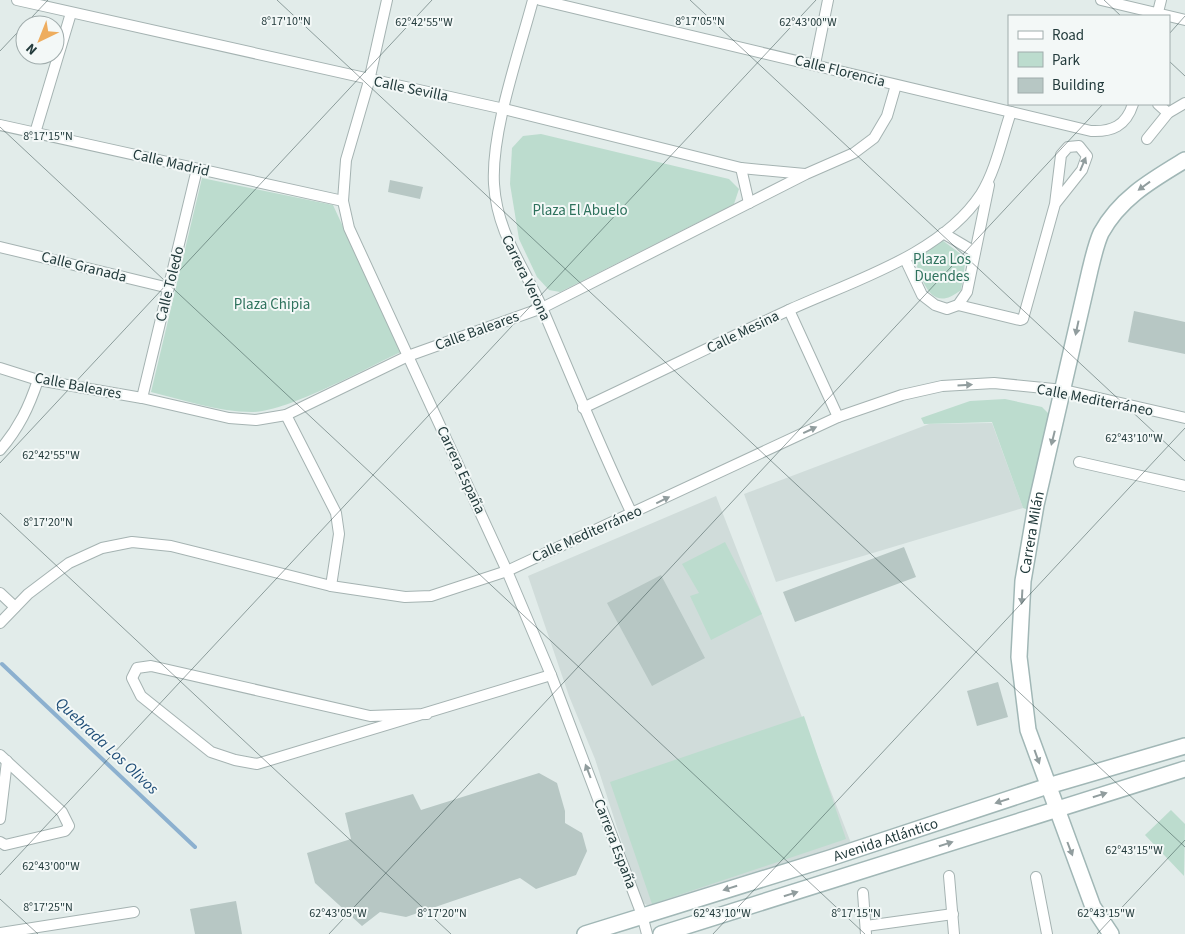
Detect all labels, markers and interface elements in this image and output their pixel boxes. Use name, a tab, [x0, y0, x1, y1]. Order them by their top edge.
text: 8°17'10"N	[261, 13, 311, 30]
text: 8°17'05"N	[675, 13, 725, 30]
text: 62°42'55"W	[395, 14, 453, 31]
text: 62°43'00"W	[779, 14, 837, 31]
north arrow	[15, 15, 65, 65]
legend	[1008, 15, 1170, 105]
text: Road	[1052, 25, 1084, 46]
text: N	[22, 38, 42, 59]
street label: Calle Florencia	[793, 50, 887, 92]
text: Park	[1052, 50, 1081, 71]
street label: Calle Sevilla	[372, 71, 450, 107]
text: Building	[1052, 75, 1105, 96]
text: 8°17'15"N	[23, 128, 73, 145]
street label: Calle Madrid	[131, 144, 211, 182]
one-way arrow	[1080, 157, 1088, 171]
one-way arrow	[1137, 181, 1151, 191]
park label: Plaza El Abuelo	[532, 200, 628, 221]
street label: Carrera Verona	[496, 232, 556, 324]
street label: Calle Toledo	[150, 244, 190, 324]
street label: Calle Granada	[39, 246, 129, 288]
park label: Plaza Los Duendes	[913, 249, 971, 287]
park label: Plaza Chipia	[234, 294, 310, 315]
street label: Calle Mesina	[703, 305, 783, 359]
street label: Calle Baleares	[432, 306, 522, 356]
one-way arrow	[1073, 321, 1081, 336]
street label: Calle Baleares	[33, 367, 123, 405]
street label: Calle Mediterráneo	[1035, 378, 1155, 422]
one-way arrow	[957, 380, 973, 388]
street label: Carrera España	[431, 423, 491, 517]
one-way arrow	[803, 426, 817, 434]
one-way arrow	[1049, 430, 1057, 445]
text: 62°43'10"W	[1105, 430, 1163, 447]
text: 62°42'55"W	[22, 447, 80, 464]
street label: Carrera Milán	[1014, 489, 1049, 575]
one-way arrow	[656, 496, 670, 504]
street label: Calle Mediterráneo	[529, 500, 645, 568]
text: 8°17'20"N	[23, 514, 73, 531]
one-way arrow	[1017, 589, 1025, 605]
water label: Quebrada Los Olivos	[51, 692, 164, 800]
one-way arrow	[1033, 750, 1041, 765]
one-way arrow	[584, 764, 591, 779]
one-way arrow	[1093, 790, 1108, 798]
street label: Carrera España	[588, 796, 642, 892]
one-way arrow	[994, 798, 1009, 806]
street label: Avenida Atlántico	[830, 813, 941, 867]
one-way arrow	[938, 840, 953, 848]
one-way arrow	[1067, 841, 1074, 856]
text: 62°43'15"W	[1105, 842, 1163, 859]
text: 62°43'00"W	[22, 858, 80, 875]
one-way arrow	[723, 885, 738, 893]
one-way arrow	[784, 890, 799, 898]
text: 8°17'25"N	[23, 899, 73, 916]
text: 62°43'05"W	[309, 905, 367, 922]
text: 8°17'20"N	[417, 905, 467, 922]
text: 62°43'10"W	[693, 905, 751, 922]
text: 8°17'15"N	[831, 905, 881, 922]
text: 62°43'15"W	[1077, 905, 1135, 922]

